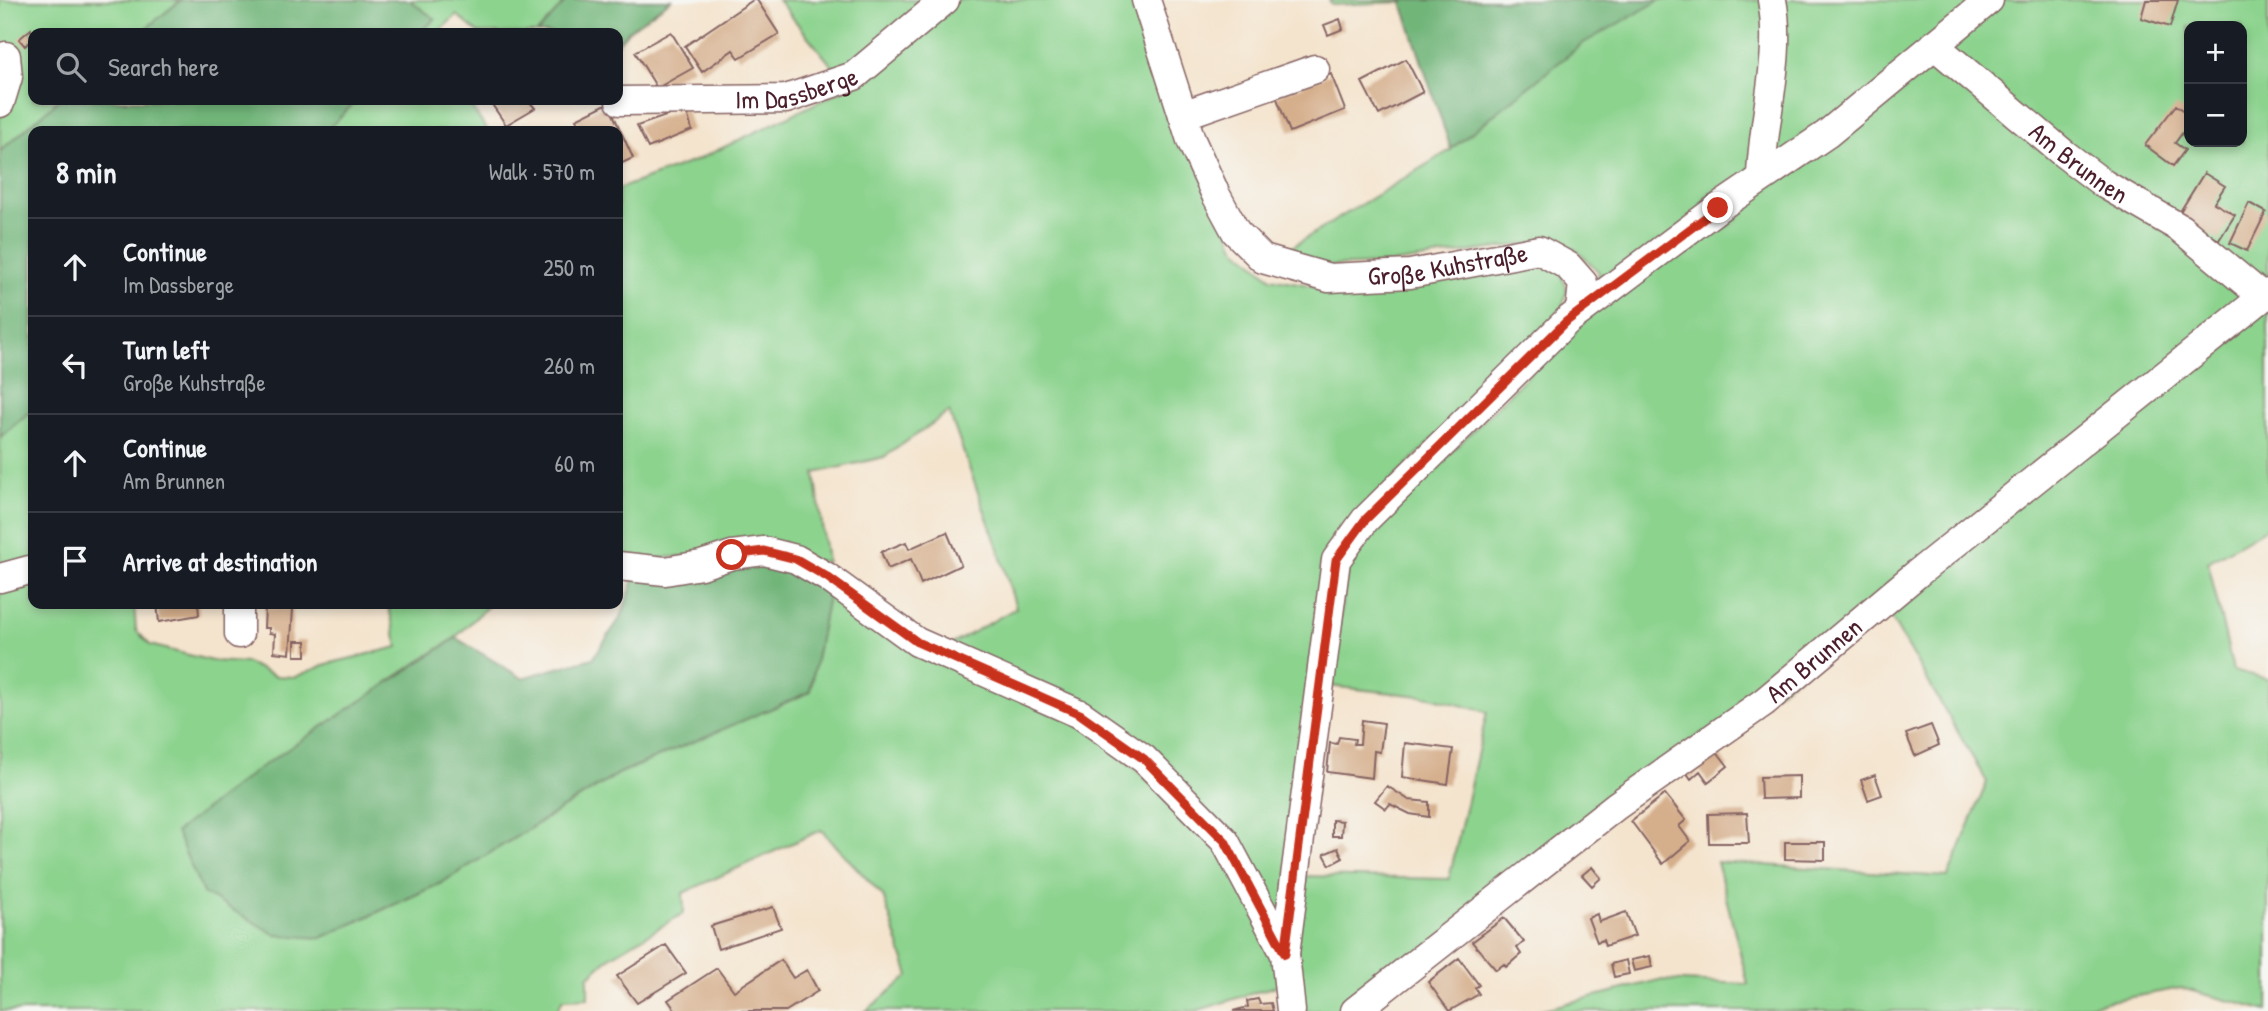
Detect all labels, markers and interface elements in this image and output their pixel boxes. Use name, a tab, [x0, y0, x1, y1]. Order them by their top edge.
map controls	[2184, 21, 2247, 147]
button: +	[2184, 21, 2247, 84]
search box	[28, 28, 623, 105]
icon: search	[52, 48, 90, 86]
text: Search here	[108, 49, 219, 84]
street label: Im Dassberge	[735, 58, 862, 117]
button: −	[2184, 84, 2247, 147]
street label: Am Brunnen	[2022, 114, 2135, 211]
text: 8 min	[56, 152, 117, 192]
text: Walk · 570 m	[489, 156, 595, 187]
route end	[1702, 192, 1733, 223]
text: Continue	[123, 234, 207, 269]
street label: Große Kuhstraße	[1367, 235, 1530, 293]
icon: ahead	[56, 248, 94, 286]
text: 250 m	[543, 252, 595, 283]
text: Im Dassberge	[123, 269, 234, 300]
text: Turn left	[123, 332, 209, 367]
icon: left	[56, 346, 94, 384]
text: 260 m	[544, 350, 595, 381]
text: Große Kuhstraße	[123, 367, 266, 398]
text: Continue	[123, 430, 207, 465]
icon: ahead	[56, 444, 94, 482]
text: 60 m	[555, 448, 595, 479]
text: Am Brunnen	[123, 465, 225, 496]
route start	[716, 539, 747, 570]
icon: arrive	[56, 542, 94, 580]
text: Arrive at destination	[123, 544, 318, 579]
street label: Am Brunnen	[1758, 609, 1869, 710]

